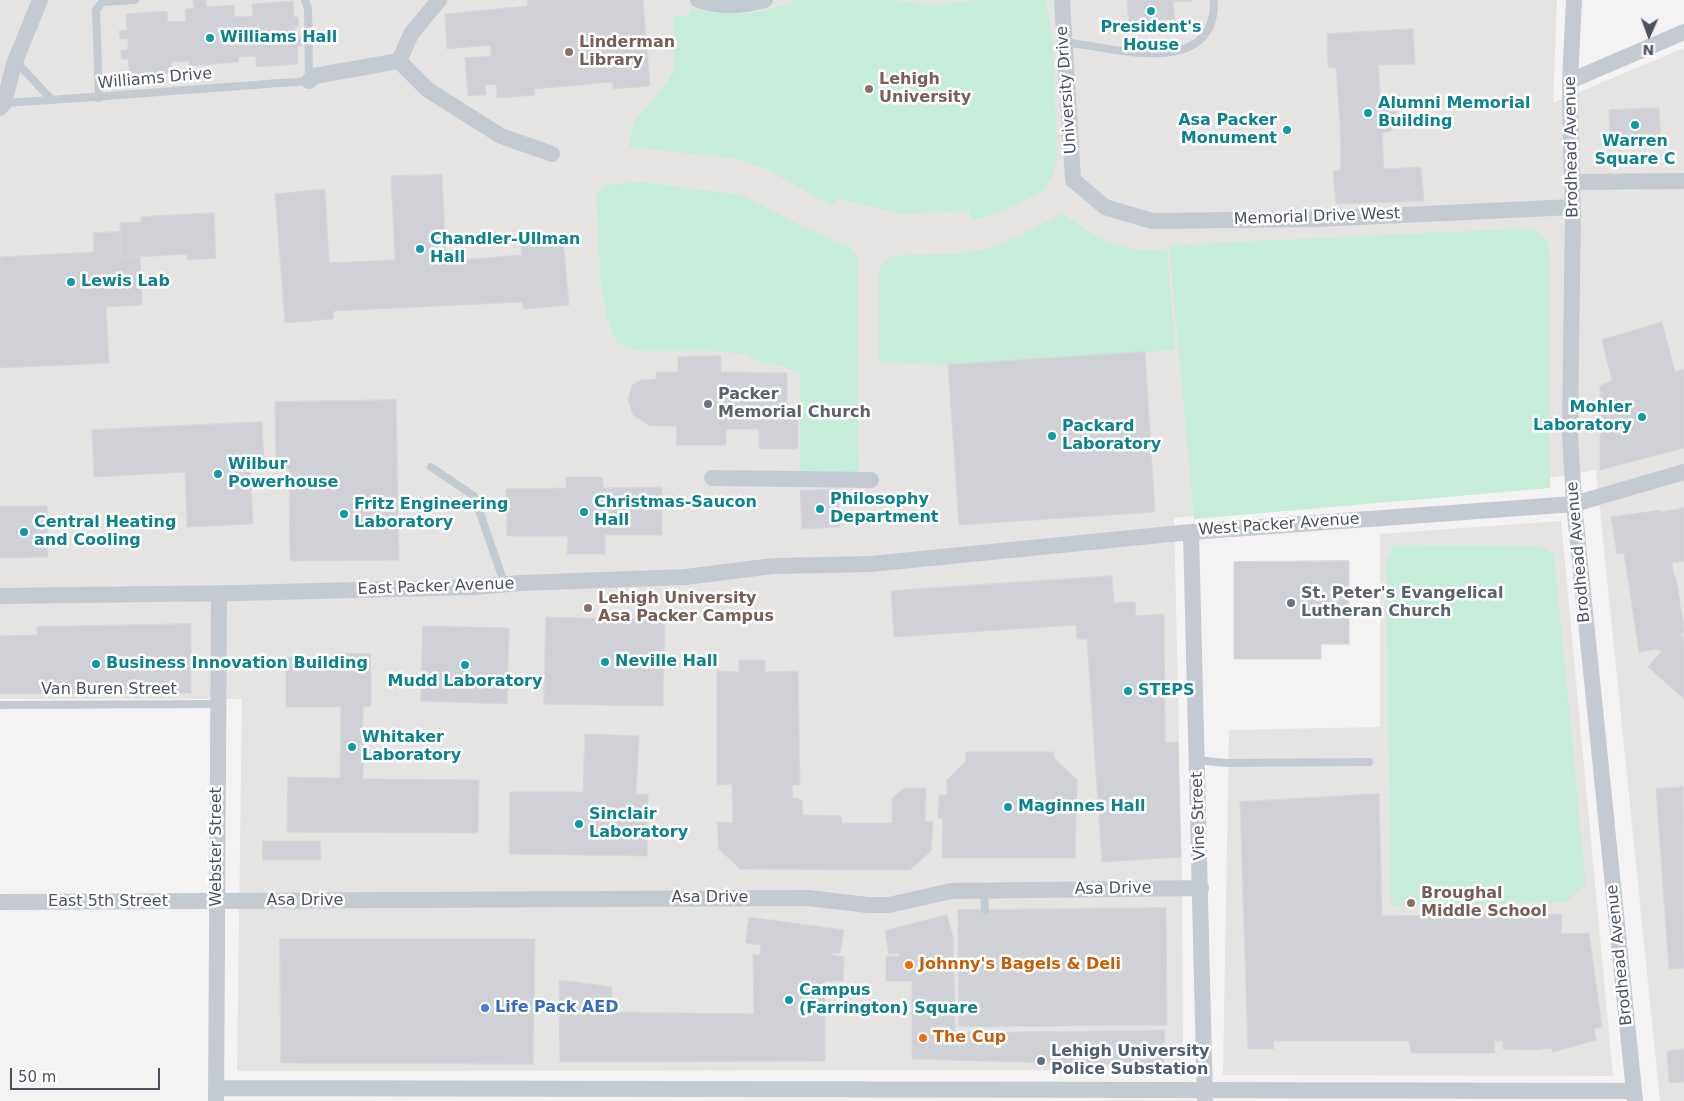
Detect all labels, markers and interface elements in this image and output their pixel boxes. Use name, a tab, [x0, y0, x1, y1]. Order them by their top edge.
marker: President's House	[1145, 5, 1157, 17]
north arrow	[1624, 10, 1674, 60]
place label: President's House	[1100, 18, 1202, 56]
street label: University Drive	[1053, 25, 1081, 155]
place label: Williams Hall	[220, 28, 337, 48]
marker: Williams Hall	[204, 32, 216, 44]
place label: Linderman Library	[579, 33, 675, 71]
text: N	[1642, 42, 1655, 58]
marker: Linderman Library	[563, 46, 575, 58]
street label: Williams Drive	[97, 64, 213, 94]
place label: Lehigh University	[879, 70, 971, 108]
street label: Brodhead Avenue	[1561, 76, 1583, 218]
marker: Lehigh University	[863, 83, 875, 95]
place label: Alumni Memorial Building	[1378, 94, 1530, 132]
marker: Alumni Memorial Building	[1362, 107, 1374, 119]
place label: Asa Packer Monument	[1178, 111, 1277, 149]
marker: Warren Square C	[1629, 119, 1641, 131]
marker: Asa Packer Monument	[1281, 124, 1293, 136]
place label: Warren Square C	[1594, 132, 1676, 170]
street label: Memorial Drive West	[1233, 205, 1401, 229]
place label: Chandler-Ullman Hall	[430, 230, 580, 268]
marker: Chandler-Ullman Hall	[414, 243, 426, 255]
place label: Lewis Lab	[81, 272, 170, 292]
marker: Lewis Lab	[65, 276, 77, 288]
place label: Packer Memorial Church	[718, 385, 871, 423]
marker: Packer Memorial Church	[702, 398, 714, 410]
place label: Mohler Laboratory	[1533, 398, 1632, 436]
marker: Mohler Laboratory	[1636, 411, 1648, 423]
place label: Packard Laboratory	[1062, 417, 1161, 455]
marker: Packard Laboratory	[1046, 430, 1058, 442]
place label: Wilbur Powerhouse	[228, 455, 338, 493]
marker: Wilbur Powerhouse	[212, 468, 224, 480]
street label: Brodhead Avenue	[1563, 481, 1595, 623]
place label: Philosophy Department	[830, 490, 938, 528]
place label: Christmas-Saucon Hall	[594, 493, 757, 531]
place label: Fritz Engineering Laboratory	[354, 495, 508, 533]
marker: Philosophy Department	[814, 503, 826, 515]
marker: Christmas-Saucon Hall	[578, 506, 590, 518]
marker: Fritz Engineering Laboratory	[338, 508, 350, 520]
street label: West Packer Avenue	[1198, 510, 1360, 540]
place label: Central Heating and Cooling	[34, 513, 176, 551]
marker: Central Heating and Cooling	[18, 526, 30, 538]
street label: East Packer Avenue	[357, 575, 515, 599]
place label: St. Peter's Evangelical Lutheran Church	[1301, 584, 1503, 622]
place label: Lehigh University Asa Packer Campus	[598, 589, 774, 627]
marker: St. Peter's Evangelical Lutheran Church	[1285, 597, 1297, 609]
marker: Lehigh University Asa Packer Campus	[582, 602, 594, 614]
place label: Neville Hall	[615, 652, 718, 672]
place label: Business Innovation Building	[106, 654, 368, 674]
marker: Neville Hall	[599, 656, 611, 668]
marker: Business Innovation Building	[90, 658, 102, 670]
marker: Mudd Laboratory	[459, 659, 471, 671]
place label: Mudd Laboratory	[388, 672, 542, 692]
street label: Van Buren Street	[41, 680, 177, 700]
place label: STEPS	[1138, 681, 1195, 701]
marker: STEPS	[1122, 685, 1134, 697]
place label: Whitaker Laboratory	[362, 728, 461, 766]
marker: Whitaker Laboratory	[346, 741, 358, 753]
street label: Vine Street	[1188, 771, 1210, 861]
street label: Webster Street	[207, 787, 227, 907]
place label: Maginnes Hall	[1018, 797, 1146, 817]
marker: Maginnes Hall	[1002, 801, 1014, 813]
place label: Sinclair Laboratory	[589, 805, 688, 843]
marker: Sinclair Laboratory	[573, 818, 585, 830]
street label: Asa Drive	[1074, 879, 1152, 899]
place label: Broughal Middle School	[1421, 884, 1547, 922]
street label: Brodhead Avenue	[1603, 884, 1637, 1026]
street label: Asa Drive	[672, 888, 748, 908]
street label: Asa Drive	[267, 891, 343, 911]
street label: East 5th Street	[48, 892, 168, 912]
marker: Broughal Middle School	[1405, 897, 1417, 909]
place label: Johnny's Bagels & Deli	[919, 955, 1121, 975]
marker: Johnny's Bagels & Deli	[903, 959, 915, 971]
place label: Campus (Farrington) Square	[799, 981, 978, 1019]
marker: Campus (Farrington) Square	[783, 994, 795, 1006]
place label: Life Pack AED	[495, 998, 618, 1018]
marker: Life Pack AED	[479, 1002, 491, 1014]
place label: The Cup	[933, 1028, 1006, 1048]
marker: The Cup	[917, 1032, 929, 1044]
place label: Lehigh University Police Substation	[1051, 1042, 1209, 1080]
marker: Lehigh University Police Substation	[1035, 1055, 1047, 1067]
scale bar	[12, 1058, 162, 1090]
text: 50 m	[18, 1068, 56, 1086]

